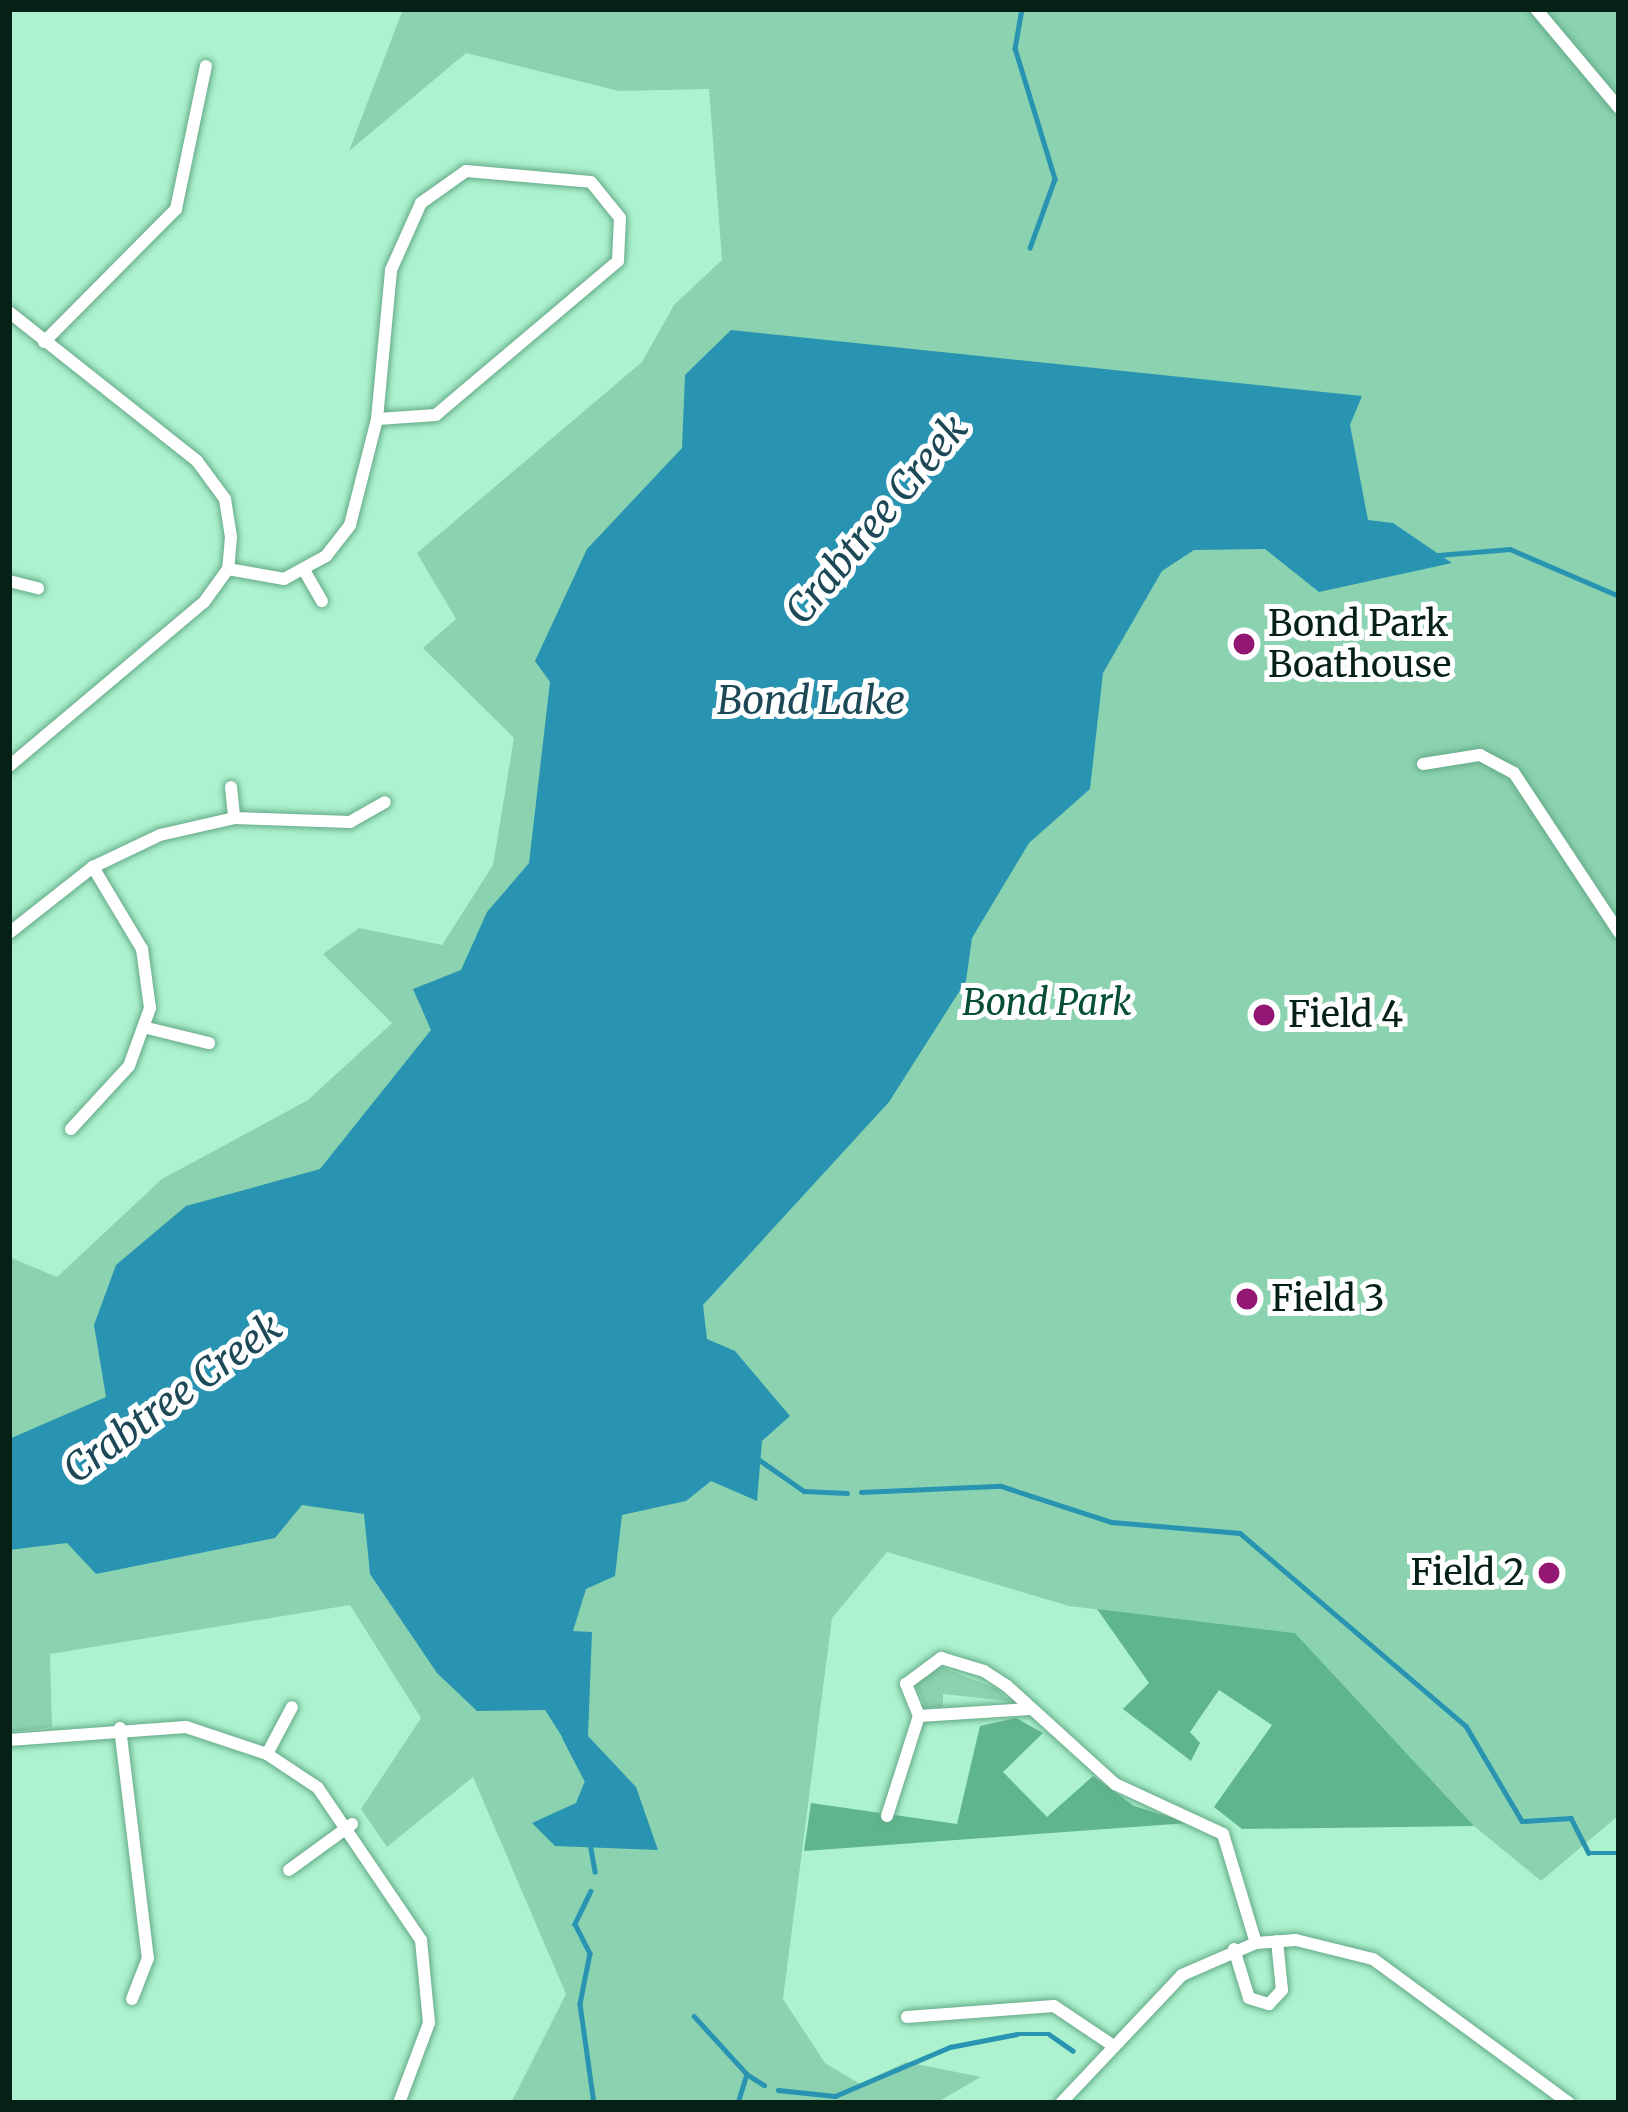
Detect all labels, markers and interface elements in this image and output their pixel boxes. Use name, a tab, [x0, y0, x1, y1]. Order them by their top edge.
water label: Crabtree Creek	[776, 406, 978, 634]
place label: Bond Park Boathouse	[1268, 601, 1451, 686]
marker: Bond Park Boathouse	[1231, 631, 1257, 657]
water label: Bond Lake	[717, 678, 905, 724]
park label: Bond Park	[962, 981, 1132, 1025]
place label: Field 4	[1288, 993, 1403, 1037]
marker: Field 4	[1251, 1002, 1277, 1028]
place label: Field 3	[1271, 1277, 1385, 1321]
marker: Field 3	[1234, 1286, 1260, 1312]
water label: Crabtree Creek	[55, 1304, 291, 1494]
place label: Field 2	[1411, 1551, 1525, 1595]
marker: Field 2	[1536, 1560, 1562, 1586]

